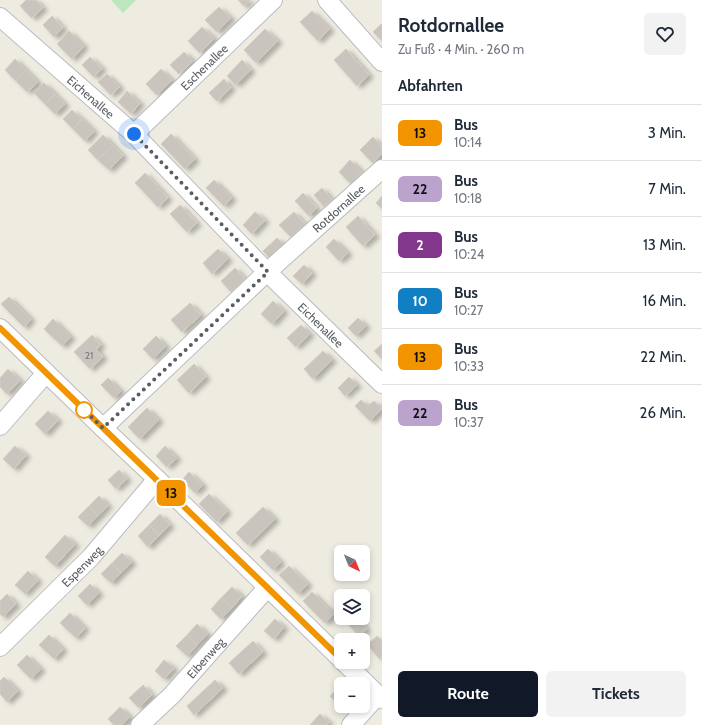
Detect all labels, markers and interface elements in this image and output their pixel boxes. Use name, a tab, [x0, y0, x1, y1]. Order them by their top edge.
button: heart	[644, 13, 686, 55]
text: Rotdornallee	[398, 14, 504, 37]
street label: Eschenallee	[177, 40, 231, 93]
text: Zu Fuß · 4 Min. · 260 m	[398, 41, 524, 57]
street label: Eichenallee	[64, 72, 118, 121]
text: Abfahrten	[398, 77, 463, 95]
text: Bus	[454, 116, 478, 134]
your location	[124, 124, 144, 144]
text: 13	[414, 124, 426, 142]
text: 3 Min.	[648, 124, 686, 142]
text: 10:14	[454, 134, 482, 150]
text: Bus	[454, 172, 478, 190]
text: 22	[413, 180, 427, 198]
text: 7 Min.	[648, 180, 686, 198]
street label: Rotdornallee	[309, 181, 367, 235]
text: 10:18	[454, 190, 482, 206]
text: Bus	[454, 228, 478, 246]
text: 2	[416, 236, 424, 254]
text: 13 Min.	[643, 236, 686, 254]
text: 10:24	[454, 246, 484, 262]
text: Bus	[454, 284, 478, 302]
text: 10	[412, 292, 428, 310]
text: 16 Min.	[643, 292, 686, 310]
street label: Eichenallee	[295, 299, 347, 350]
text: 10:27	[454, 302, 483, 318]
text: Bus	[454, 340, 478, 358]
text: 13	[414, 348, 426, 366]
text: 22 Min.	[640, 348, 686, 366]
house number: 21	[85, 349, 93, 362]
text: 10:33	[454, 358, 484, 374]
text: Bus	[454, 396, 478, 414]
unlabelled marker	[75, 401, 93, 419]
text: 22	[413, 404, 427, 422]
text: 26 Min.	[640, 404, 686, 422]
text: 10:37	[454, 414, 484, 430]
line badge: 13	[153, 480, 189, 506]
text: 13	[165, 484, 177, 502]
street label: Espenweg	[58, 542, 106, 590]
north arrow	[334, 545, 370, 581]
map controls	[334, 545, 370, 713]
button: layers	[334, 589, 370, 625]
street label: Eibenweg	[183, 633, 228, 681]
button: +	[334, 633, 370, 669]
button: Route	[398, 671, 538, 717]
button: Tickets	[546, 671, 686, 717]
button: −	[334, 677, 370, 713]

